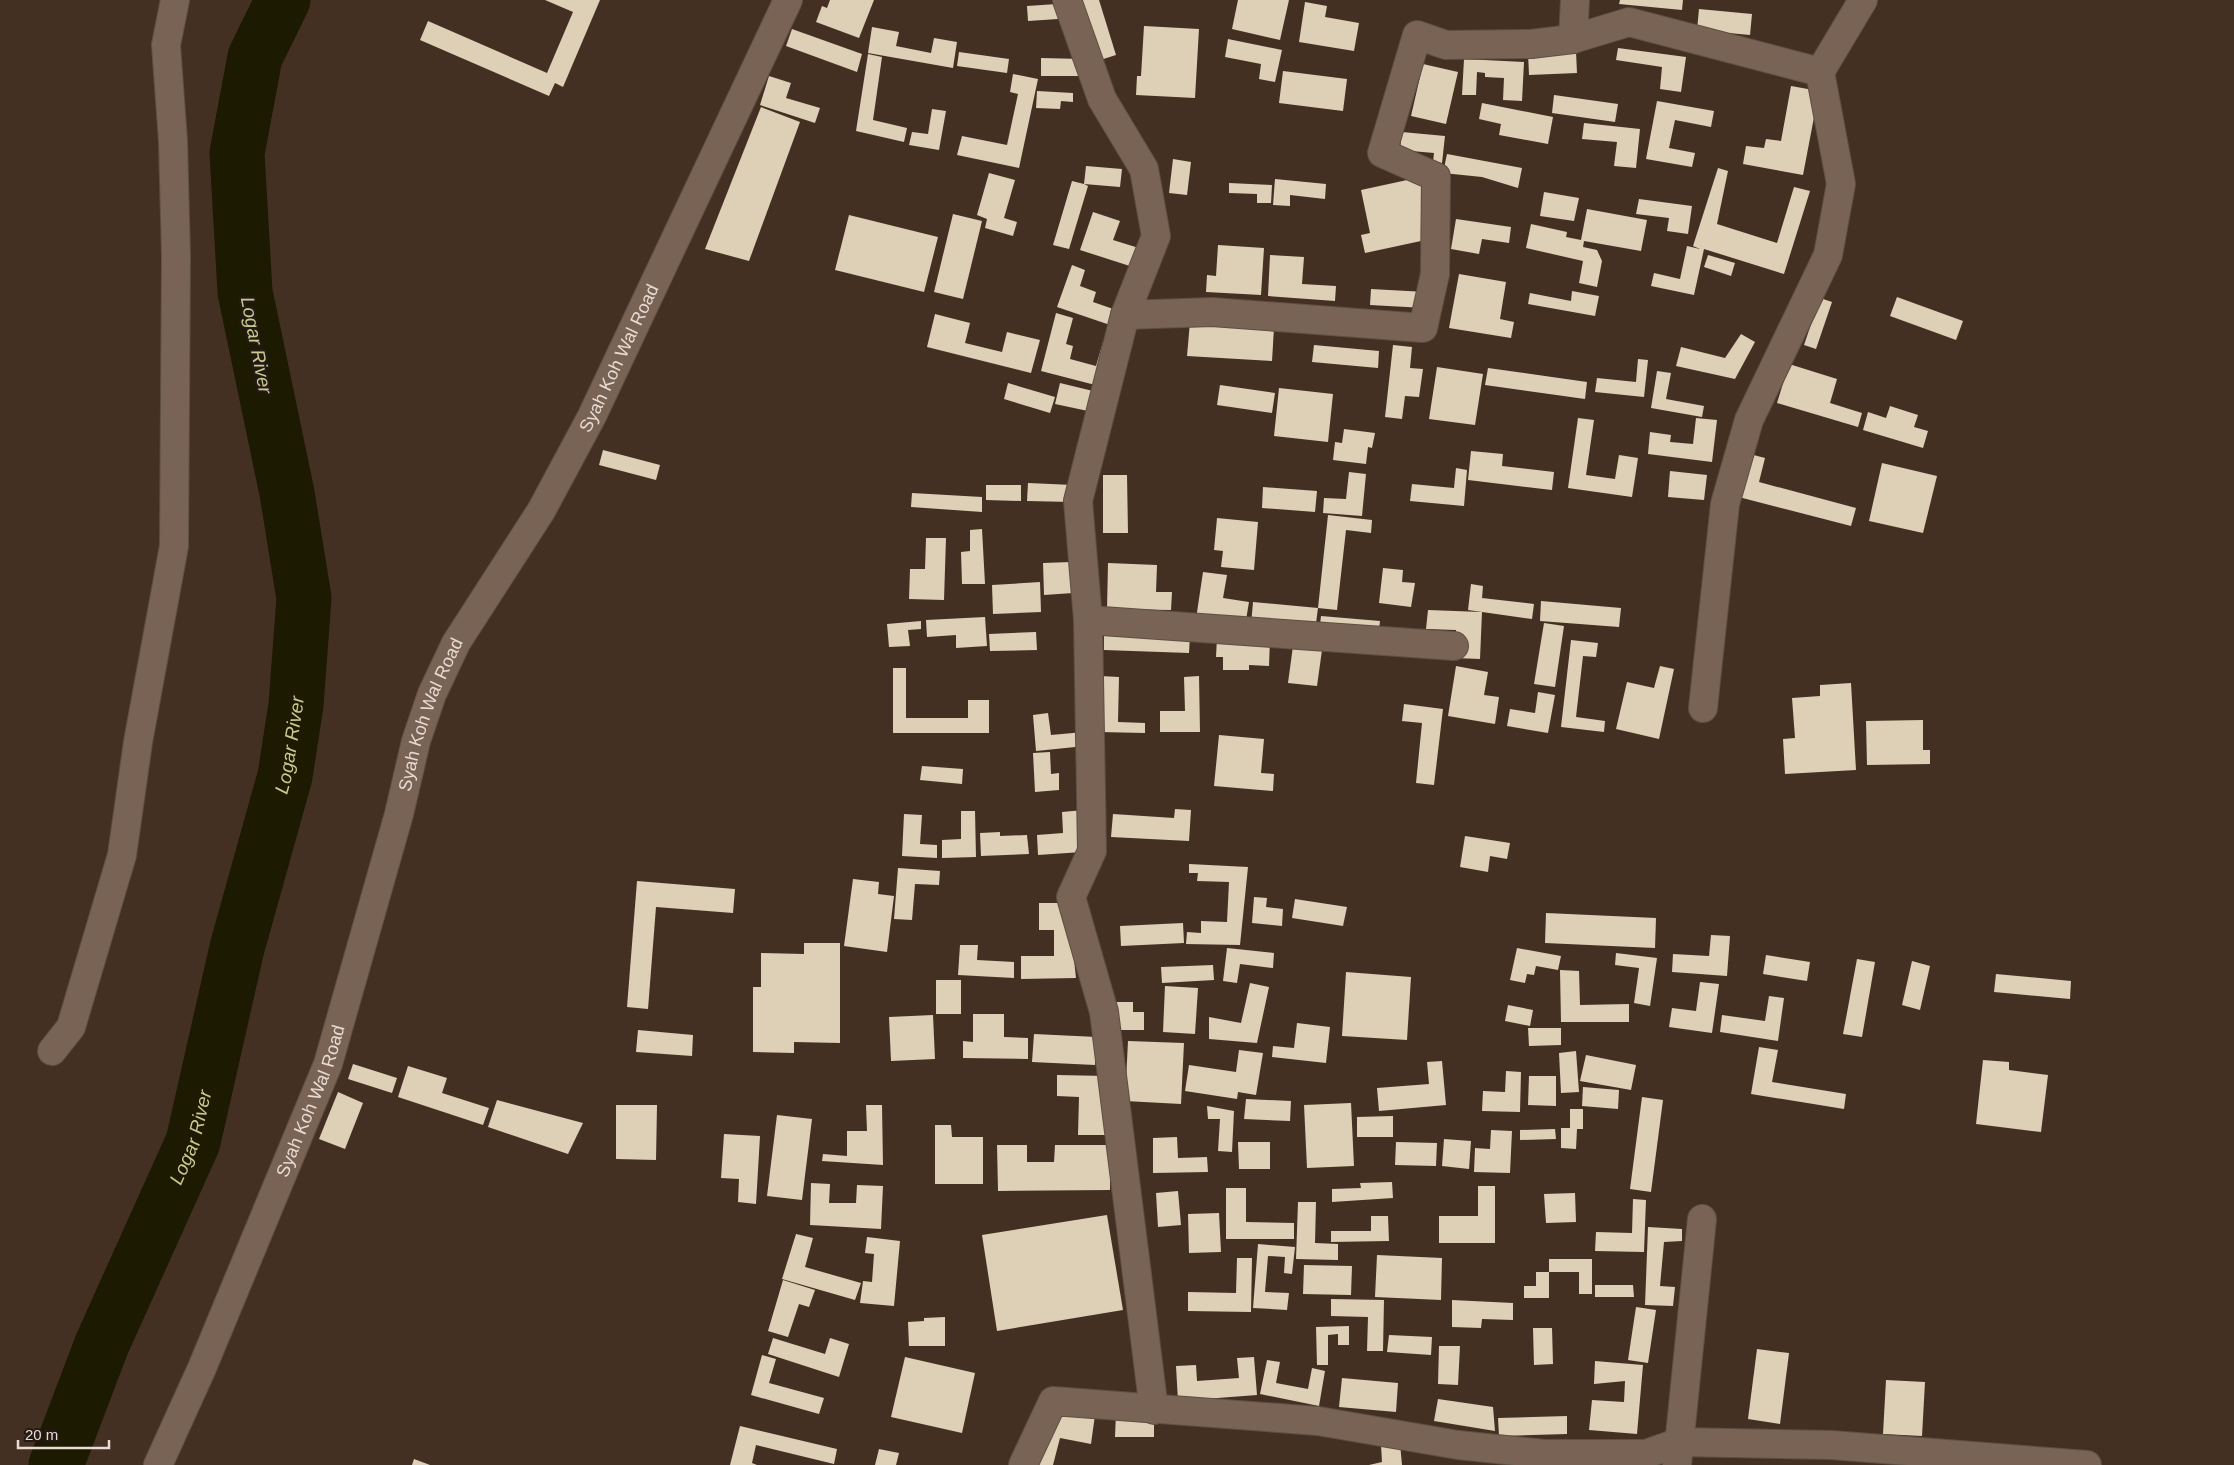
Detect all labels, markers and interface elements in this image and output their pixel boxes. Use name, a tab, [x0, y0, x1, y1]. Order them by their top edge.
street label: Syah Koh Wal Road	[575, 281, 663, 436]
water label: Logar River	[237, 295, 276, 396]
street label: Syah Koh Wal Road	[395, 635, 467, 793]
water label: Logar River	[271, 695, 308, 796]
street label: Syah Koh Wal Road	[272, 1023, 349, 1180]
water label: Logar River	[165, 1087, 216, 1188]
scale bar	[18, 1418, 109, 1450]
text: 20 m	[25, 1426, 58, 1443]

